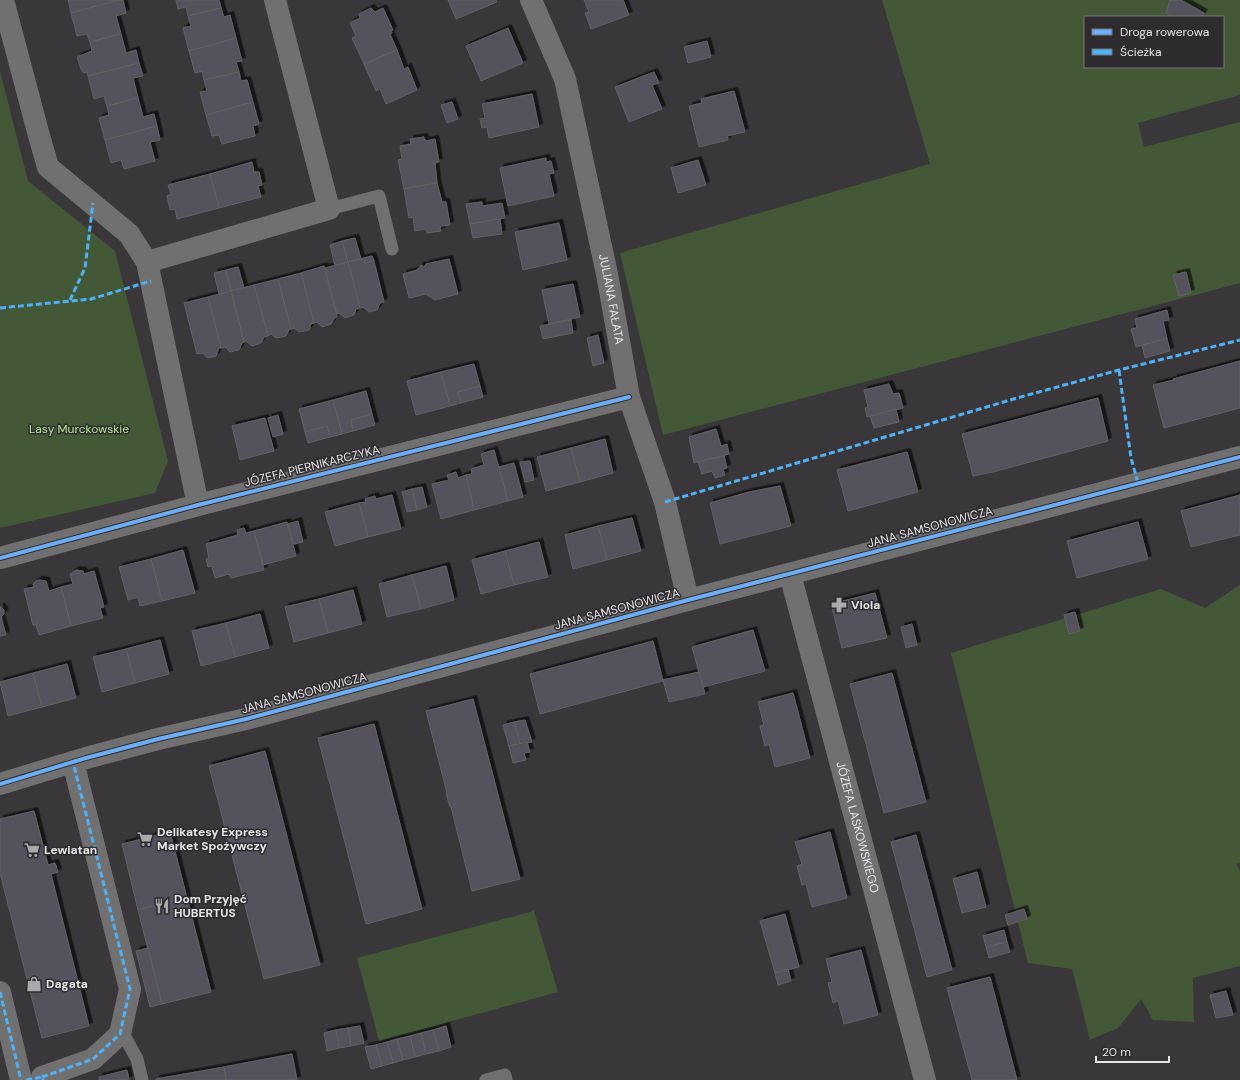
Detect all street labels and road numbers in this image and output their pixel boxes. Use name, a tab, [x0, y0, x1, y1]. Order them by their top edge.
street label: JULIANA FAŁATA	[595, 253, 627, 346]
street label: JÓZEFA PIERNIKARCZYKA	[243, 441, 382, 491]
street label: JANA SAMSONOWICZA	[866, 503, 994, 551]
street label: JANA SAMSONOWICZA	[553, 585, 681, 633]
street label: JANA SAMSONOWICZA	[240, 669, 368, 717]
street label: JÓZEFA LASKOWSKIEGO	[832, 760, 883, 895]

